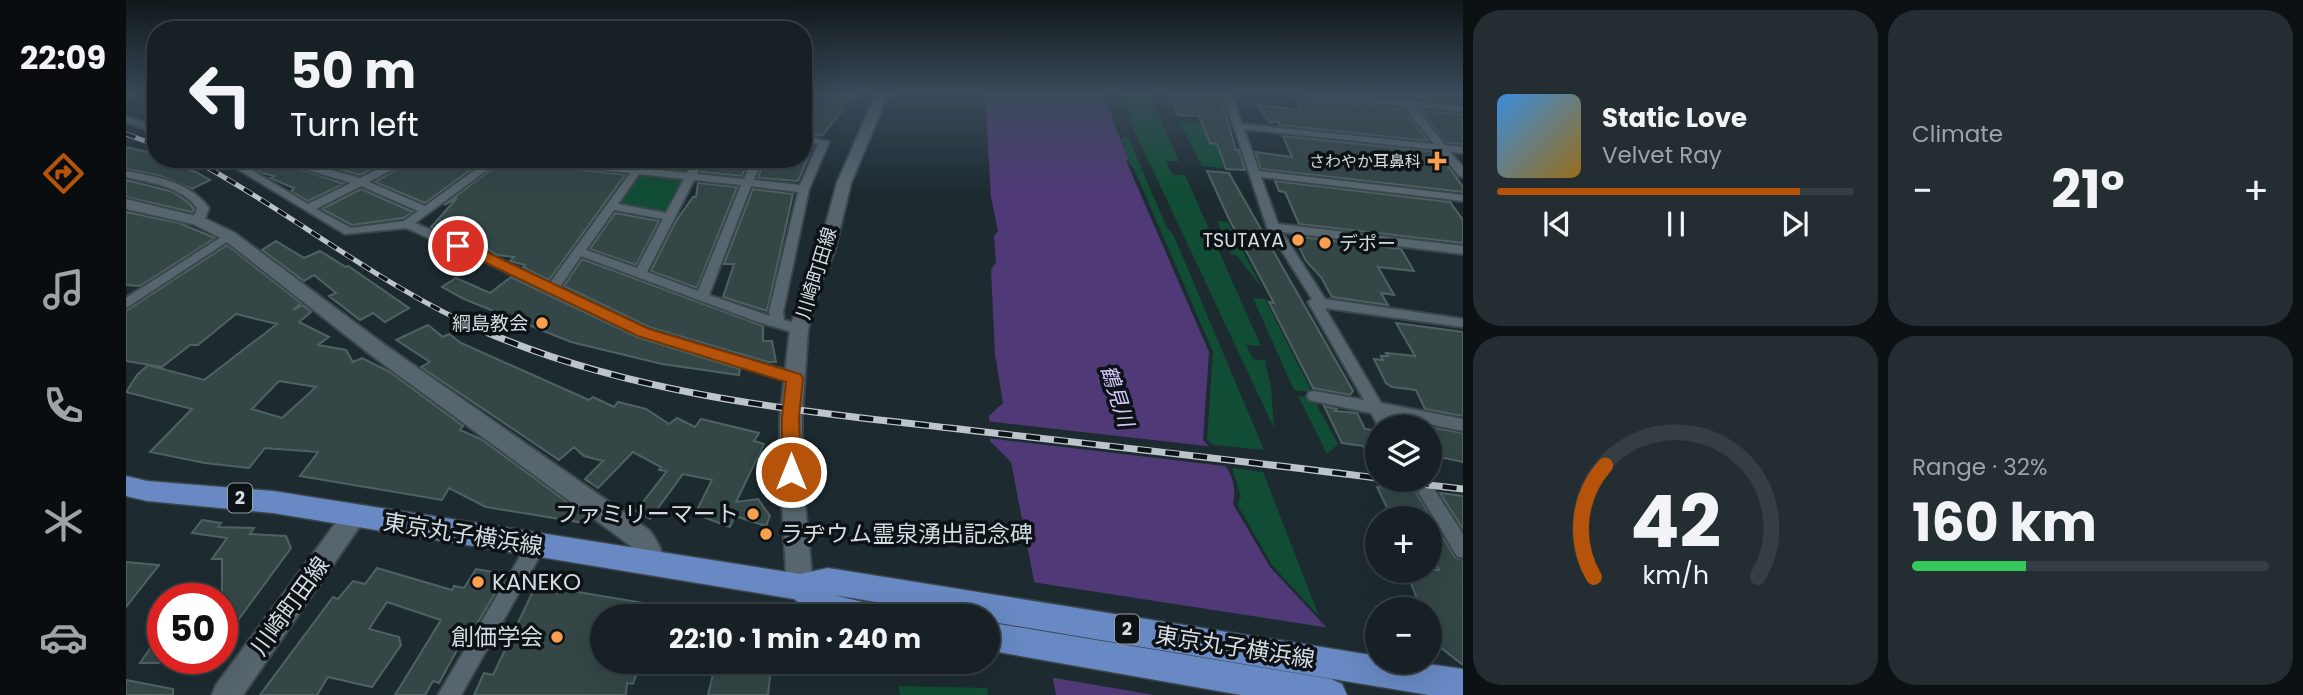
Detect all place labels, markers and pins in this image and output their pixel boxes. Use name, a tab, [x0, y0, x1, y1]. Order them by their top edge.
place label: さわやか耳鼻科	[1309, 150, 1421, 173]
marker: さわやか耳鼻科	[1427, 151, 1447, 171]
pin	[428, 216, 488, 276]
place label: TSUTAYA	[1203, 227, 1284, 254]
place label: デポー	[1339, 230, 1396, 257]
marker: TSUTAYA	[1290, 232, 1306, 248]
marker: デポー	[1317, 235, 1333, 251]
place label: 綱島教会	[452, 310, 528, 337]
marker: 綱島教会	[534, 315, 550, 331]
place label: ファミリーマート	[555, 498, 739, 530]
marker: ファミリーマート	[745, 506, 761, 522]
place label: ラヂウム霊泉湧出記念碑	[780, 518, 1033, 550]
marker: ラヂウム霊泉湧出記念碑	[758, 526, 774, 542]
place label: KANEKO	[492, 566, 581, 598]
marker: KANEKO	[470, 574, 486, 590]
place label: 創価学会	[451, 621, 543, 653]
marker: 創価学会	[549, 629, 565, 645]

